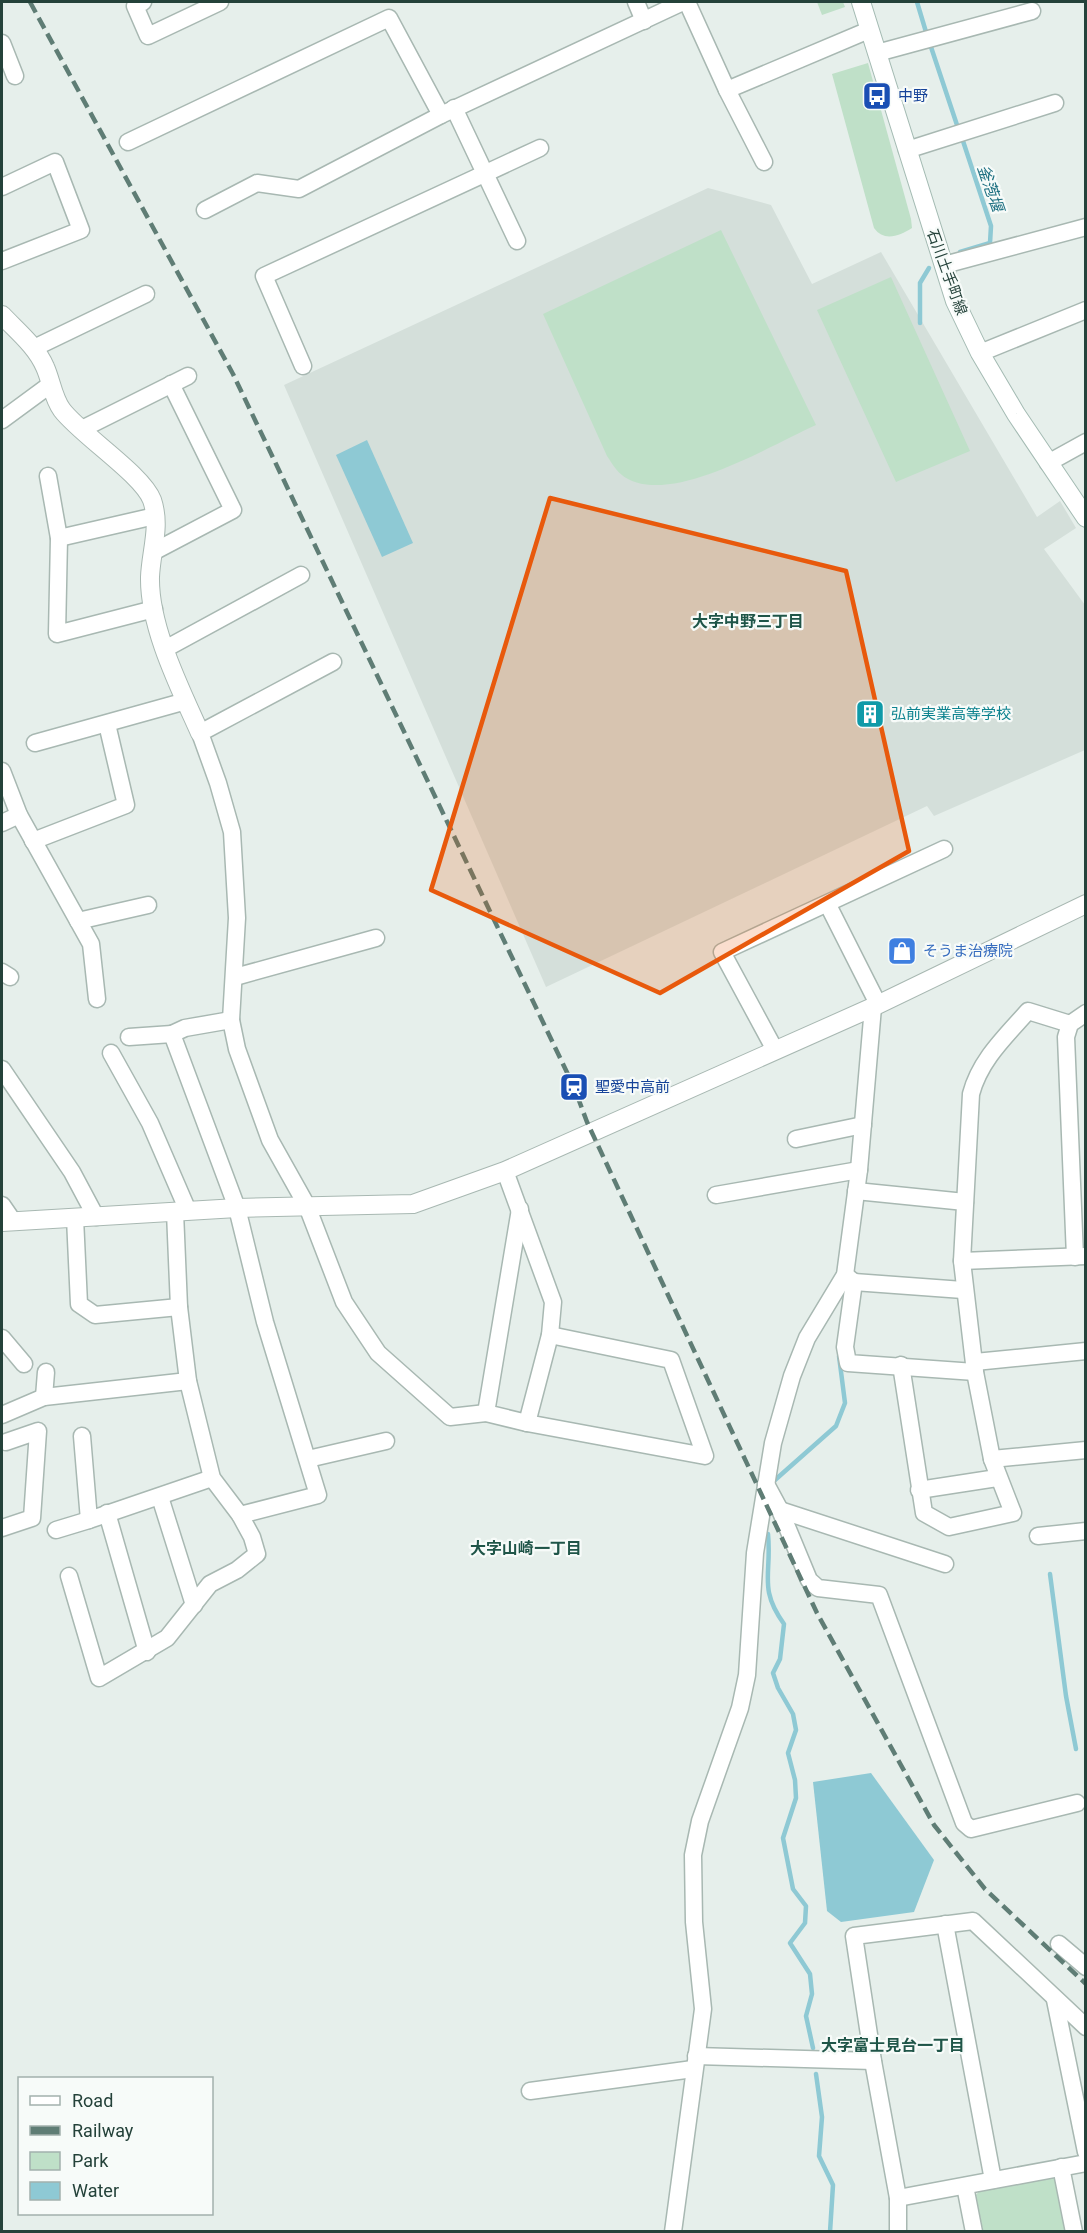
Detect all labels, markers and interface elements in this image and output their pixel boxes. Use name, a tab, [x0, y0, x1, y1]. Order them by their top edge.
bus stop icon: 中野	[861, 80, 893, 112]
place label: 中野	[898, 87, 928, 105]
water label: 釜萢堰	[974, 162, 1008, 217]
street label: 石川土手町線	[923, 227, 971, 317]
district label: 大字中野三丁目	[692, 612, 804, 631]
building icon: 弘前実業高等学校	[854, 698, 886, 730]
place label: 弘前実業高等学校	[891, 705, 1011, 723]
shop icon: そうま治療院	[886, 935, 918, 967]
place label: そうま治療院	[923, 942, 1013, 960]
station icon: 聖愛中高前	[558, 1071, 590, 1103]
place label: 聖愛中高前	[595, 1078, 670, 1096]
district label: 大字山崎一丁目	[470, 1539, 582, 1558]
district label: 大字富士見台一丁目	[821, 2036, 965, 2055]
legend	[18, 2077, 213, 2215]
text: Road	[72, 2090, 113, 2111]
text: Railway	[72, 2120, 134, 2141]
text: Park	[72, 2150, 109, 2171]
text: Water	[72, 2180, 119, 2201]

